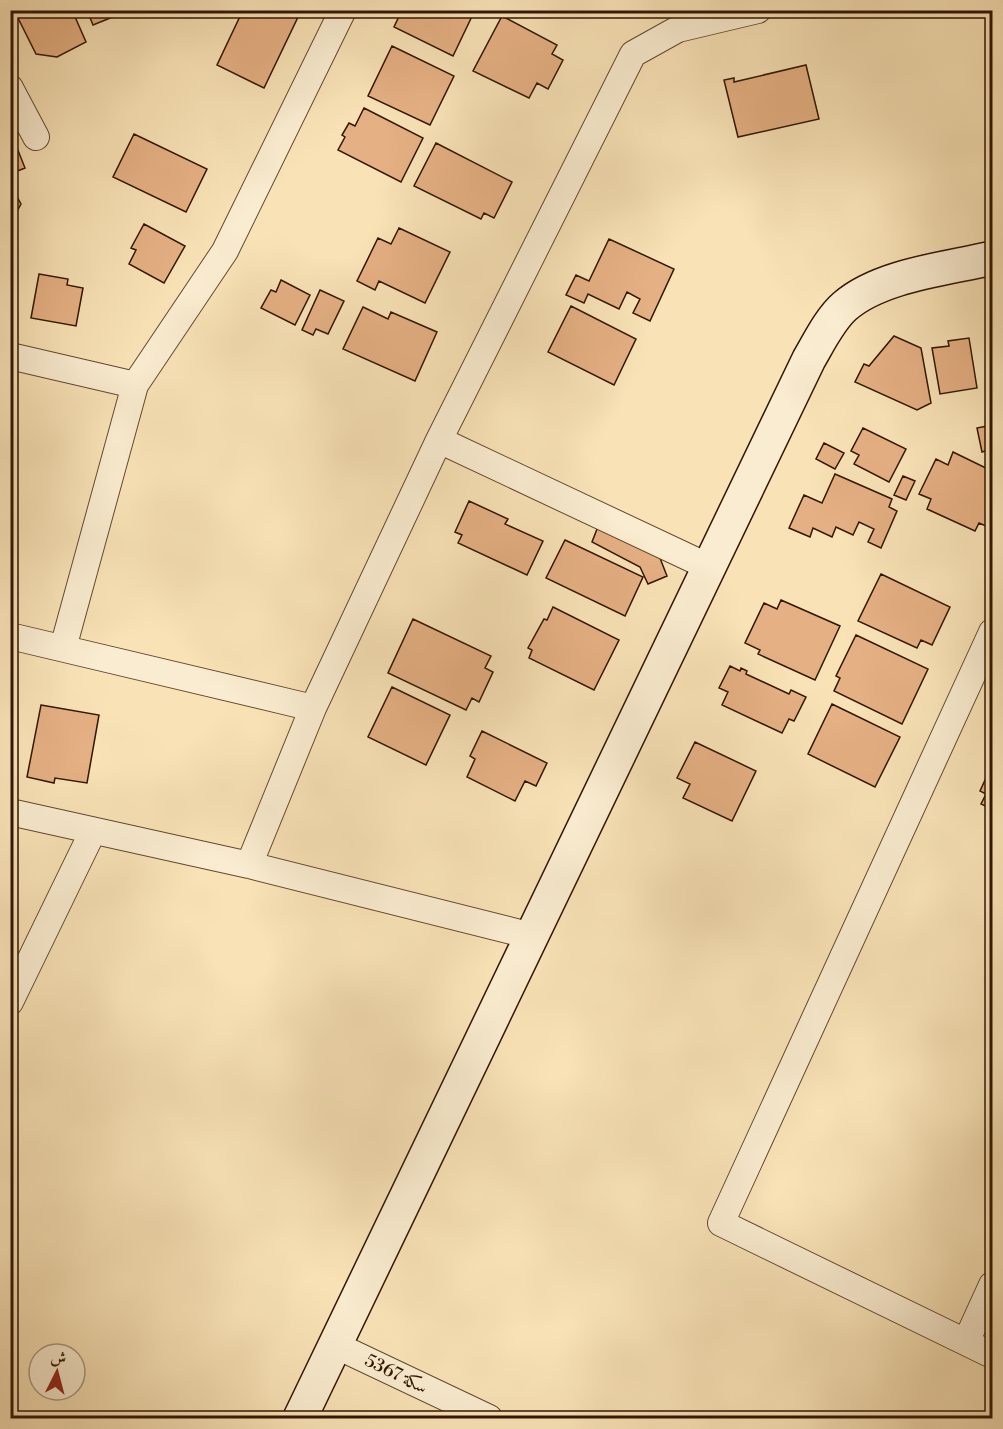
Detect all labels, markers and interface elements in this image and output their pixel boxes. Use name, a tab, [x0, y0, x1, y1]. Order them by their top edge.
north arrow	[27, 1342, 87, 1402]
text: ش	[50, 1347, 67, 1369]
street label: سكة 5367	[361, 1349, 431, 1399]

